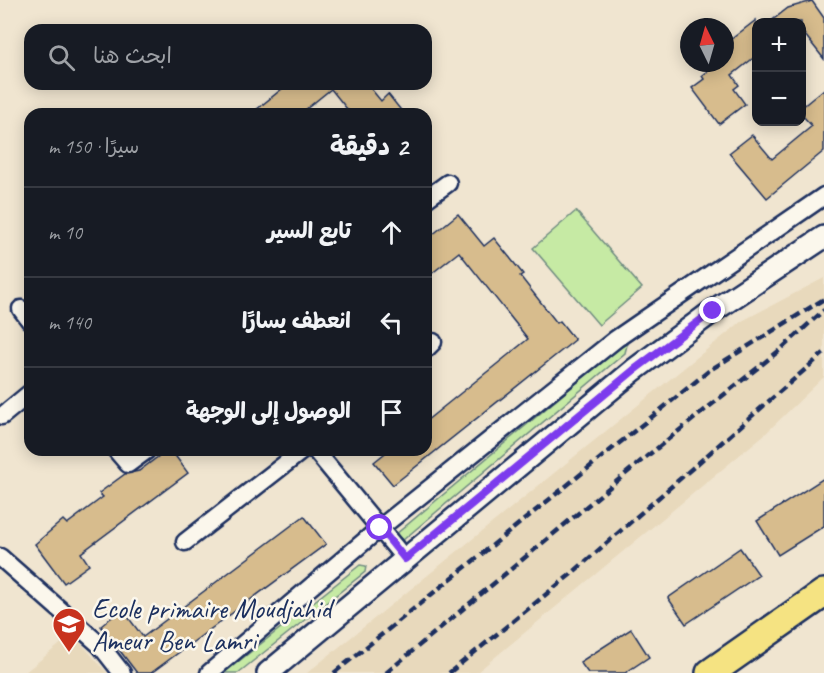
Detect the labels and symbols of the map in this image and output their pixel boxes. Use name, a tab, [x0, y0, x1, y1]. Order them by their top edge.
north arrow	[680, 18, 734, 72]
route end	[699, 297, 725, 323]
route start	[366, 514, 392, 540]
place label: Ecole primaire Moudjahid Ameur Ben Lamri	[92, 591, 335, 658]
school or university icon: Ecole primaire Moudjahid Ameur Ben Lamri	[51, 606, 87, 653]

